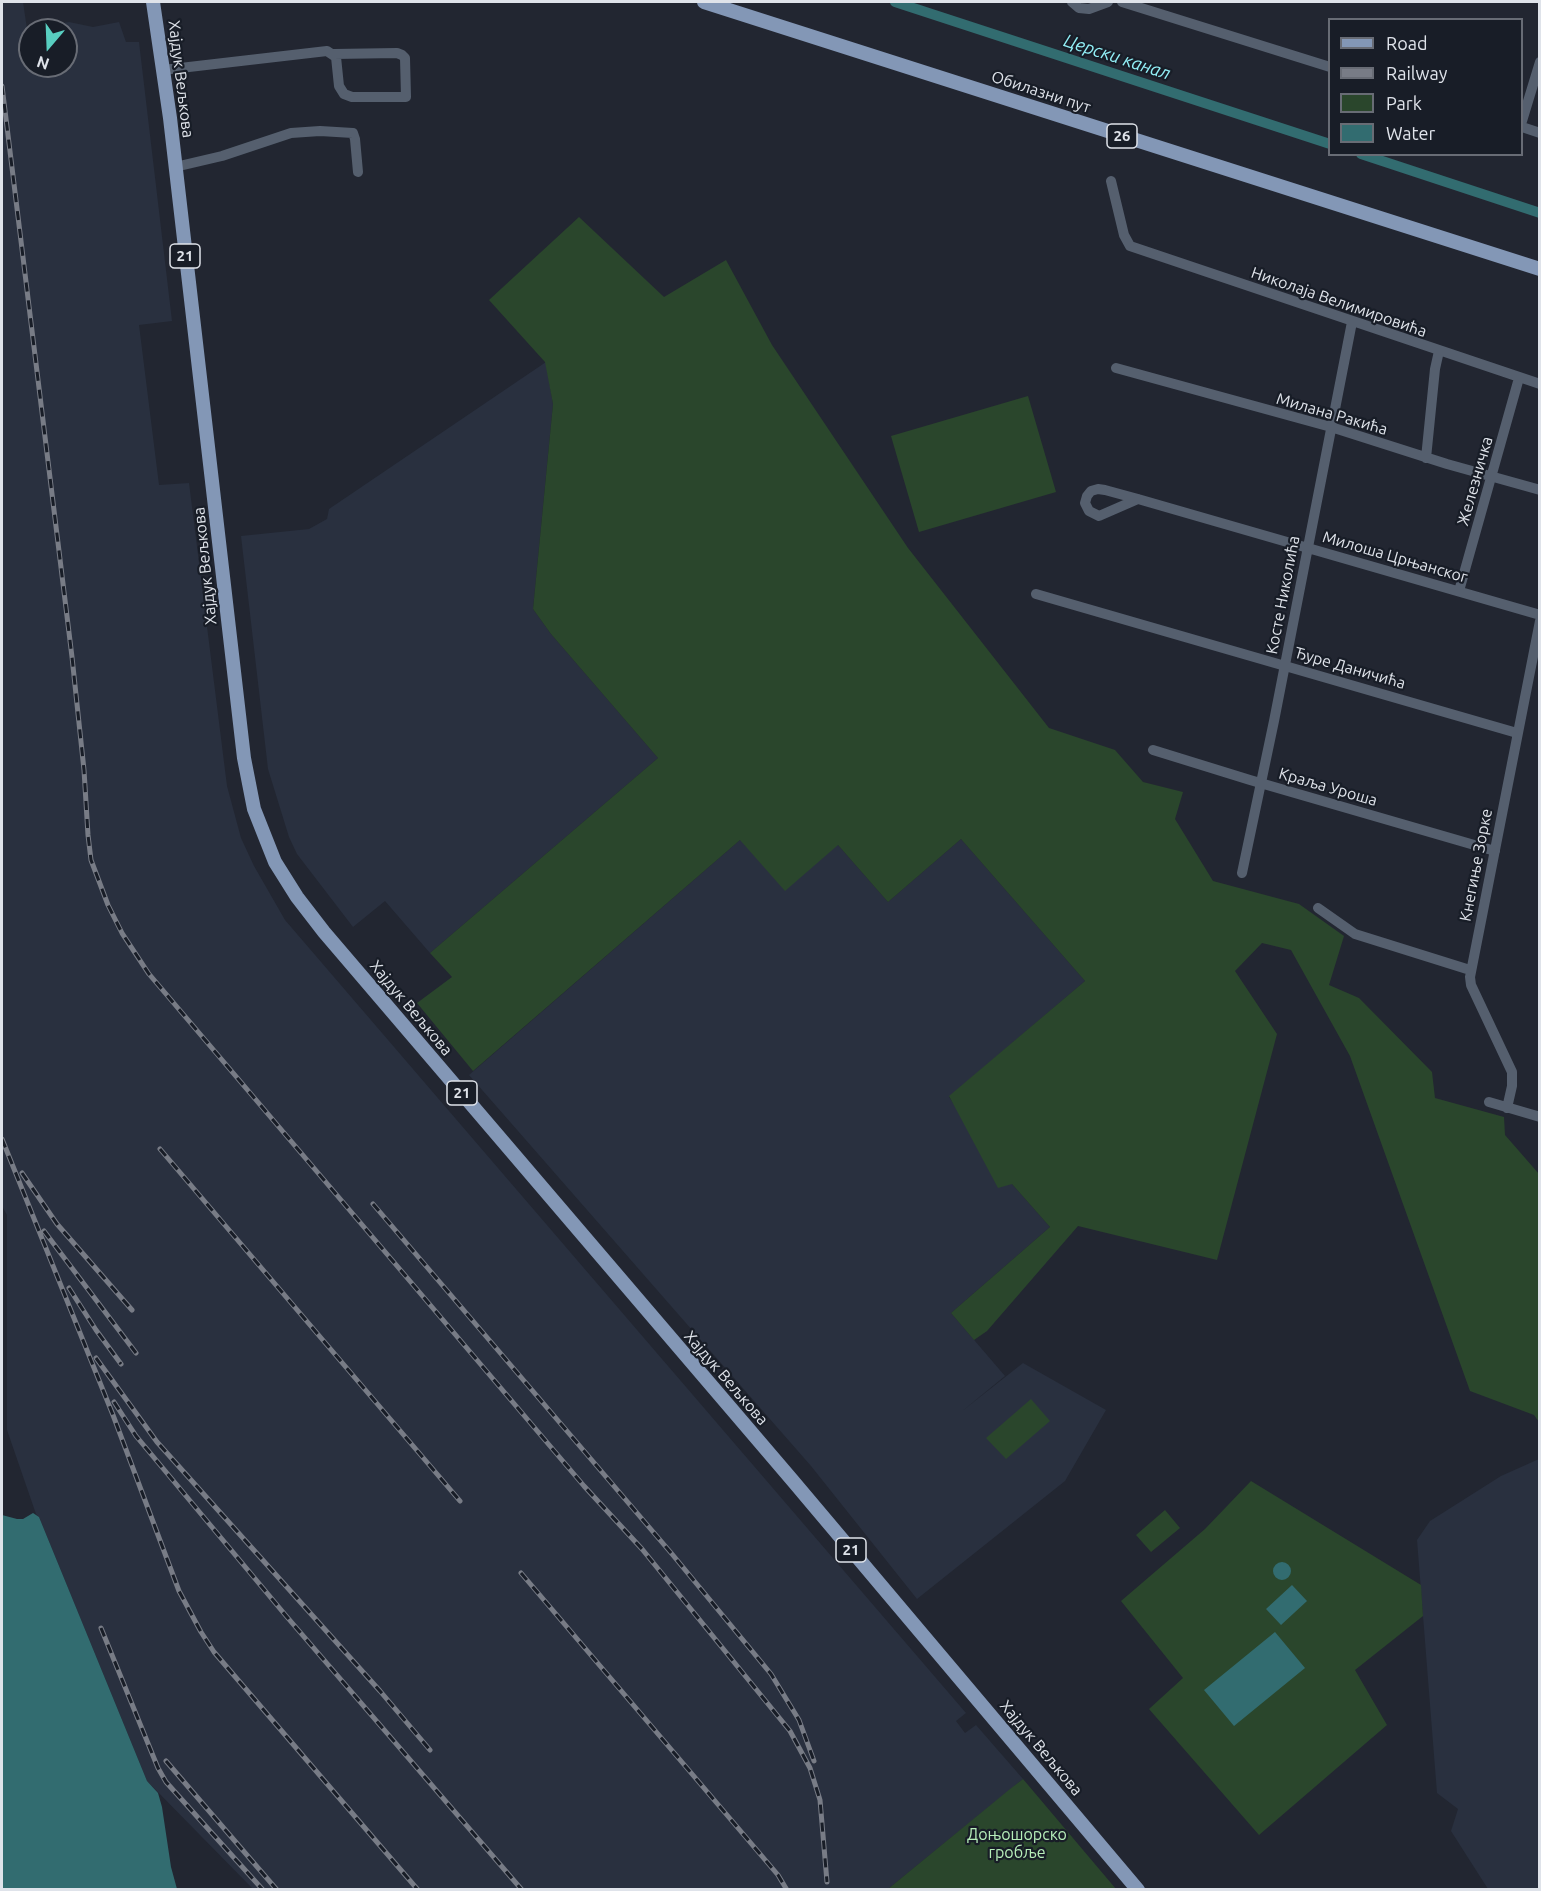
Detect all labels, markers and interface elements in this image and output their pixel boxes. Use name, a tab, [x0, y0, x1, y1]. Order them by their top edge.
north arrow	[18, 18, 78, 78]
legend	[1328, 18, 1523, 156]
street label: Хајдук Вељкова	[164, 19, 198, 139]
water label: Церски канал	[1061, 30, 1173, 84]
text: Road	[1386, 33, 1428, 53]
text: N	[34, 53, 51, 74]
text: Railway	[1386, 63, 1447, 83]
street label: Обилазни пут	[989, 67, 1093, 117]
text: Park	[1386, 93, 1422, 113]
text: Water	[1386, 123, 1435, 143]
road number: 26	[1107, 124, 1137, 148]
road number: 21	[170, 244, 200, 268]
street label: Николаја Велимировића	[1249, 263, 1429, 341]
street label: Милана Ракића	[1274, 389, 1390, 439]
street label: Железничка	[1453, 434, 1497, 528]
street label: Хајдук Вељкова	[189, 506, 221, 626]
street label: Милоша Црњанског	[1320, 527, 1470, 587]
street label: Косте Николића	[1262, 534, 1304, 656]
street label: Ђуре Даничића	[1292, 643, 1408, 693]
street label: Краља Уроша	[1277, 764, 1379, 810]
street label: Кнегиње Зорке	[1456, 807, 1496, 923]
street label: Хајдук Вељкова	[366, 957, 456, 1059]
road number: 21	[447, 1081, 477, 1105]
street label: Хајдук Вељкова	[680, 1327, 772, 1429]
road number: 21	[836, 1538, 866, 1562]
street label: Хајдук Вељкова	[996, 1697, 1086, 1799]
park label: Доњошорско гробље	[967, 1825, 1067, 1863]

